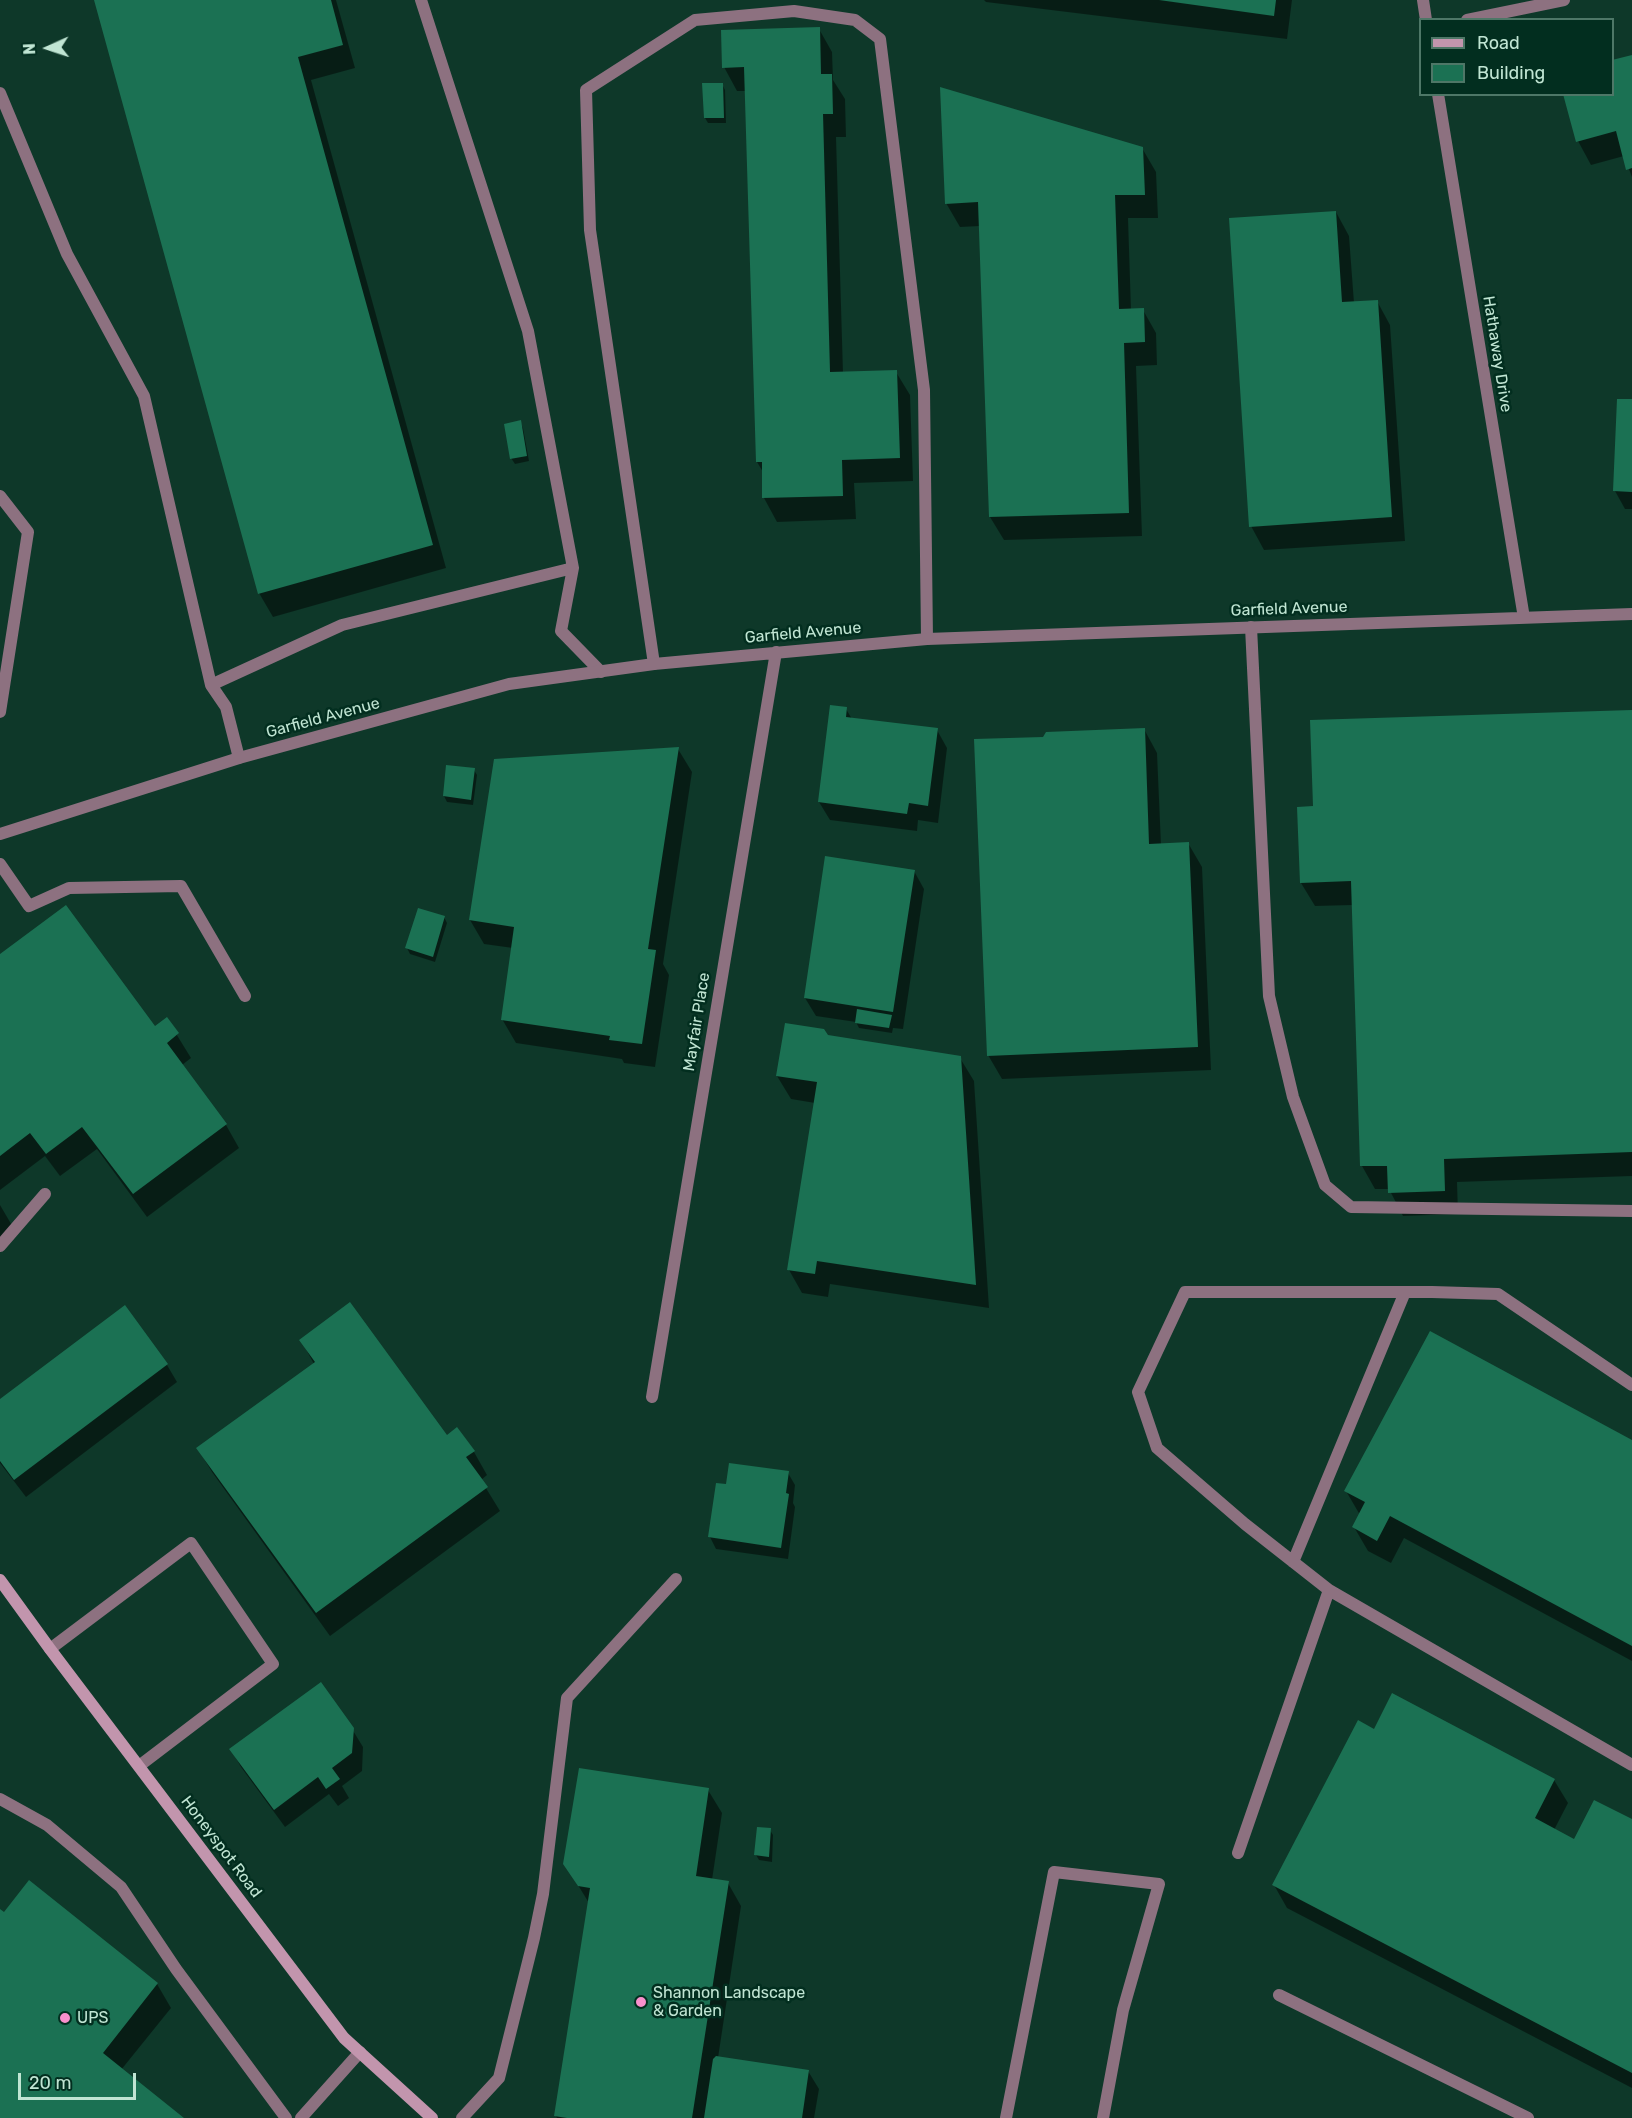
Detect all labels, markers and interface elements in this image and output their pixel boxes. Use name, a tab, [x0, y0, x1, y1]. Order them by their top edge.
north arrow	[18, 18, 78, 78]
legend	[1419, 18, 1614, 96]
text: Road	[1477, 32, 1520, 54]
text: N	[20, 43, 39, 55]
text: Building	[1477, 62, 1545, 84]
street label: Hathaway Drive	[1478, 294, 1516, 414]
street label: Garfield Avenue	[1230, 597, 1348, 621]
street label: Garfield Avenue	[744, 618, 862, 648]
street label: Garfield Avenue	[264, 694, 382, 742]
street label: Mayfair Place	[680, 971, 714, 1073]
street label: Honeyspot Road	[176, 1792, 266, 1902]
place label: Shannon Landscape & Garden	[653, 1983, 805, 2021]
marker: Shannon Landscape & Garden	[634, 1995, 648, 2009]
place label: UPS	[77, 2008, 108, 2028]
marker: UPS	[58, 2011, 72, 2025]
scale bar	[21, 2061, 140, 2099]
text: 20 m	[29, 2072, 71, 2094]

